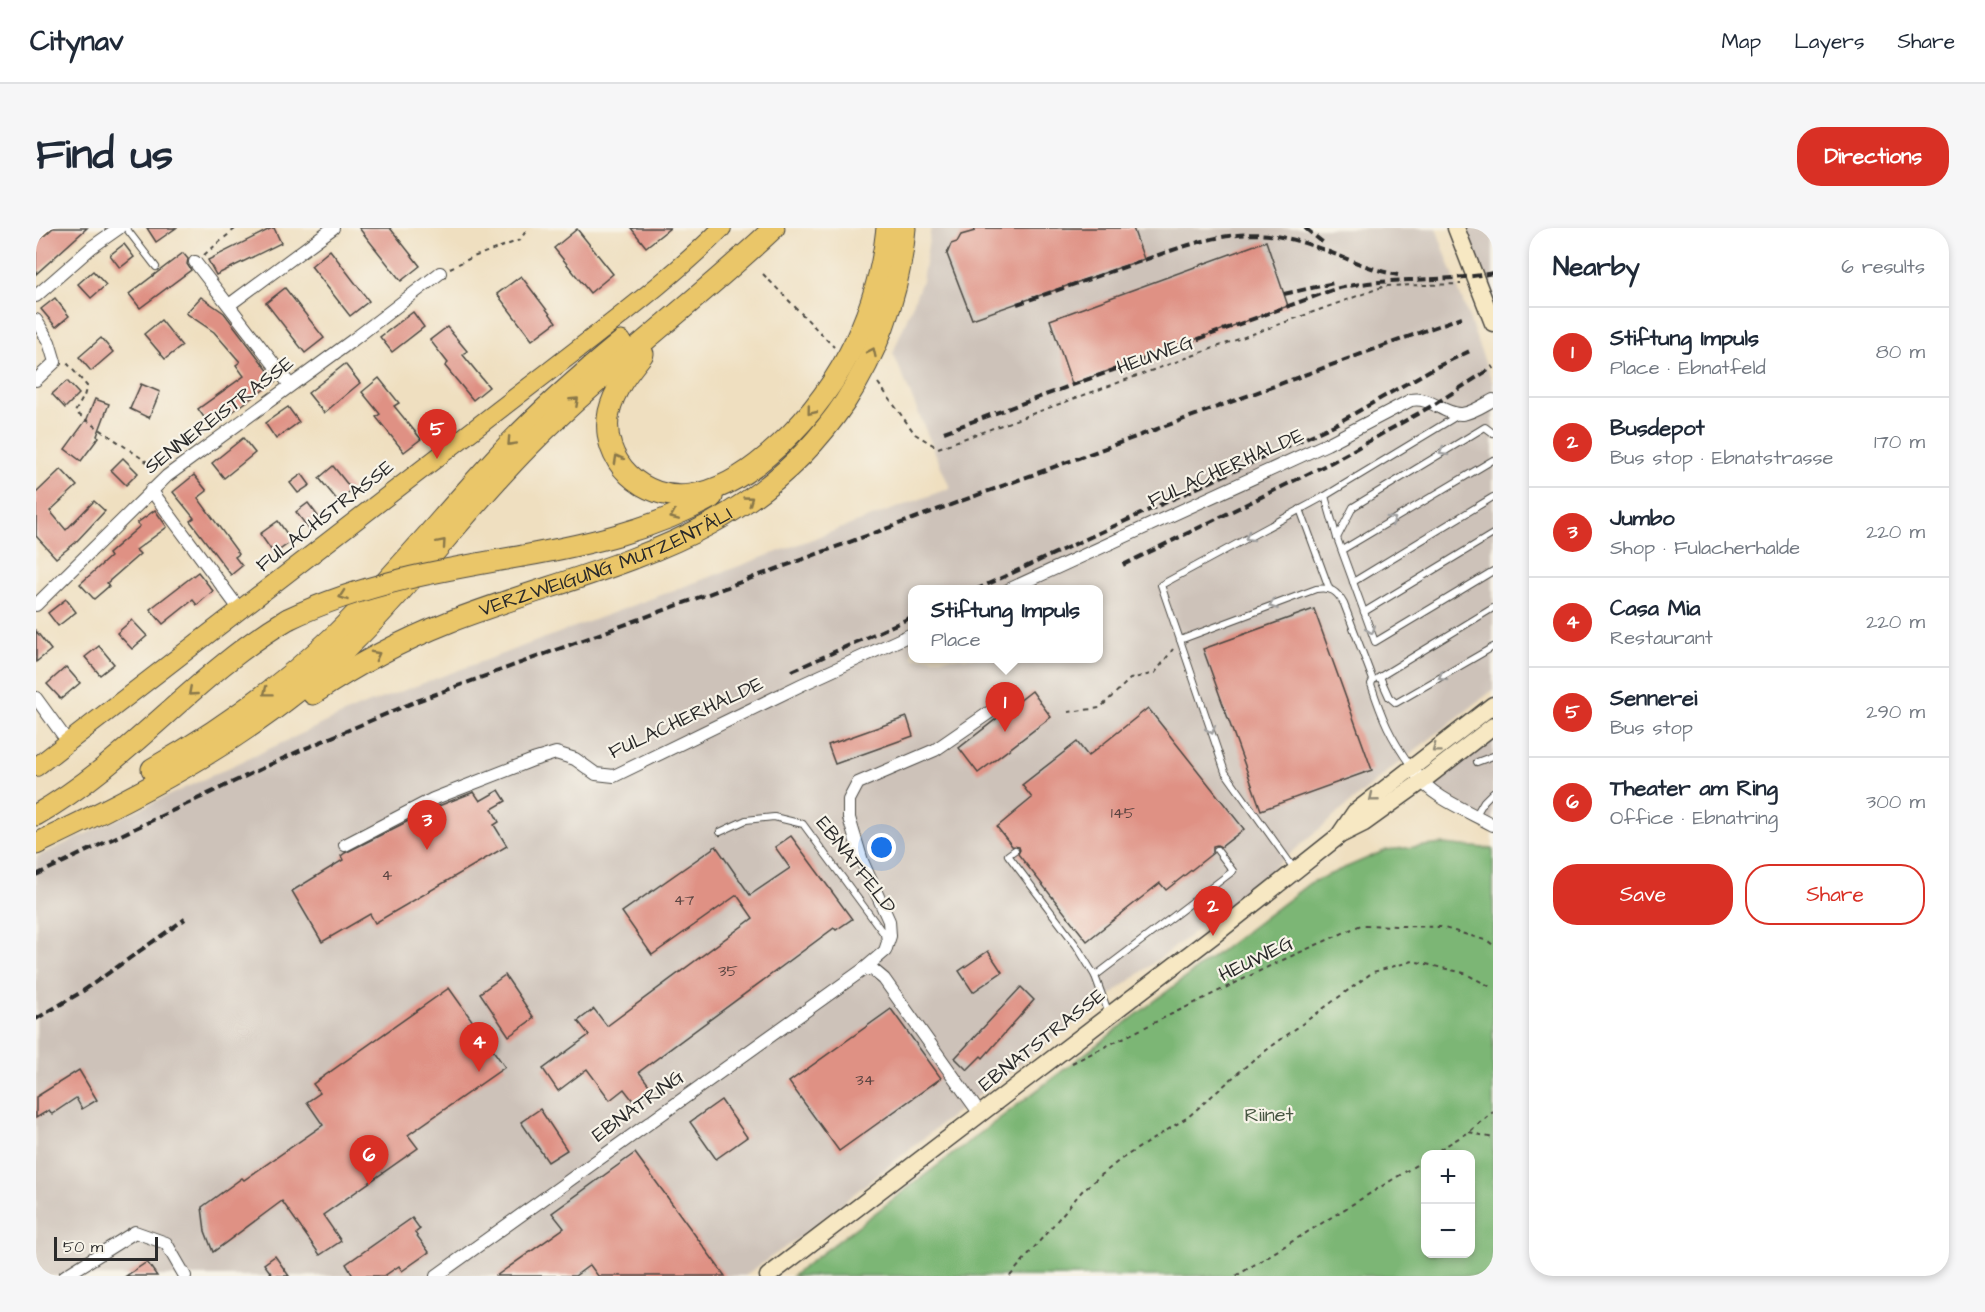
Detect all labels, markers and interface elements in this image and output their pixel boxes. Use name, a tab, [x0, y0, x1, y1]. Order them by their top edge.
text: Citynav	[30, 22, 124, 61]
text: Map	[1721, 27, 1761, 56]
text: Layers	[1794, 27, 1864, 56]
text: Share	[1897, 27, 1955, 56]
text: Find us	[36, 127, 173, 185]
button: Directions	[1797, 127, 1949, 186]
text: Nearby	[1553, 249, 1640, 285]
text: 6 results	[1841, 253, 1925, 281]
text: Stiftung Impuls	[1610, 323, 1759, 354]
street label: HEUWEG	[1113, 328, 1197, 382]
text: 1	[1571, 338, 1574, 366]
text: 80 m	[1876, 338, 1925, 366]
one-way arrow	[865, 348, 877, 359]
street label: SENNEREISTRASSE	[138, 349, 300, 481]
text: Place · Ebnatfeld	[1610, 354, 1766, 382]
one-way arrow	[569, 397, 579, 408]
one-way arrow	[808, 404, 819, 415]
pin: 5	[418, 410, 456, 459]
text: Busdepot	[1610, 413, 1705, 444]
street label: FULACHERHALDE	[1144, 421, 1308, 515]
text: 2	[1567, 428, 1578, 456]
text: 170 m	[1874, 428, 1925, 456]
one-way arrow	[507, 435, 518, 445]
one-way arrow	[1439, 444, 1450, 455]
text: Bus stop · Ebnatstrasse	[1610, 444, 1833, 472]
street label: FULACHSTRASSE	[250, 453, 400, 579]
one-way arrow	[614, 455, 625, 465]
one-way arrow	[742, 497, 753, 508]
street label: VERZWEIGUNG MUTZENTÄLI	[475, 500, 738, 624]
text: Jumbo	[1610, 503, 1675, 534]
one-way arrow	[669, 509, 680, 521]
one-way arrow	[1386, 516, 1396, 528]
text: 3	[1567, 518, 1578, 546]
text: 220 m	[1866, 518, 1925, 546]
one-way arrow	[1245, 530, 1255, 541]
text: Shop · Fulacherhalde	[1610, 534, 1800, 562]
one-way arrow	[435, 539, 446, 550]
popup	[908, 585, 1103, 663]
one-way arrow	[338, 588, 349, 601]
text: Casa Mia	[1610, 593, 1701, 624]
text: Stiftung Impuls	[931, 595, 1080, 626]
one-way arrow	[1268, 598, 1279, 610]
text: 4	[1566, 608, 1579, 636]
text: 220 m	[1866, 608, 1925, 636]
text: Restaurant	[1610, 624, 1713, 652]
one-way arrow	[1364, 625, 1377, 635]
text: Place	[931, 626, 981, 654]
one-way arrow	[370, 651, 380, 662]
one-way arrow	[1438, 669, 1448, 681]
street label: FULACHERHALDE	[604, 670, 768, 766]
pin: 1	[986, 682, 1024, 732]
text: Sennerei	[1610, 683, 1697, 714]
one-way arrow	[188, 685, 199, 696]
one-way arrow	[263, 685, 274, 696]
text: 5	[1565, 698, 1580, 726]
text: 290 m	[1866, 698, 1925, 726]
text: Bus stop	[1610, 714, 1693, 742]
one-way arrow	[1203, 724, 1216, 735]
one-way arrow	[1431, 742, 1442, 753]
text: Theater am Ring	[1610, 773, 1778, 804]
text: 6	[1566, 788, 1579, 816]
text: 300 m	[1866, 788, 1925, 816]
one-way arrow	[1368, 790, 1379, 801]
pin: 3	[408, 800, 446, 850]
house number: 145	[1111, 802, 1136, 824]
text: Office · Ebnatring	[1610, 804, 1778, 832]
street label: EBNATFELD	[809, 811, 903, 919]
your location	[867, 833, 896, 862]
house number: 4	[382, 864, 393, 886]
button: Save	[1553, 864, 1733, 925]
button: Share	[1745, 864, 1925, 925]
pin: 2	[1194, 886, 1232, 936]
house number: 47	[674, 889, 695, 911]
street label: HEUWEG	[1214, 929, 1298, 989]
house number: 35	[718, 960, 738, 982]
street label: EBNATSTRASSE	[973, 982, 1111, 1098]
pin: 4	[460, 1022, 498, 1072]
street label: EBNATRING	[586, 1063, 690, 1149]
house number: 34	[855, 1069, 875, 1091]
park label: Riinet	[1244, 1101, 1294, 1129]
pin: 6	[350, 1136, 388, 1185]
map controls	[1421, 1150, 1475, 1258]
button: +	[1421, 1150, 1475, 1204]
button: −	[1421, 1204, 1475, 1258]
scale bar	[54, 1234, 158, 1262]
text: 50 m	[63, 1236, 103, 1258]

